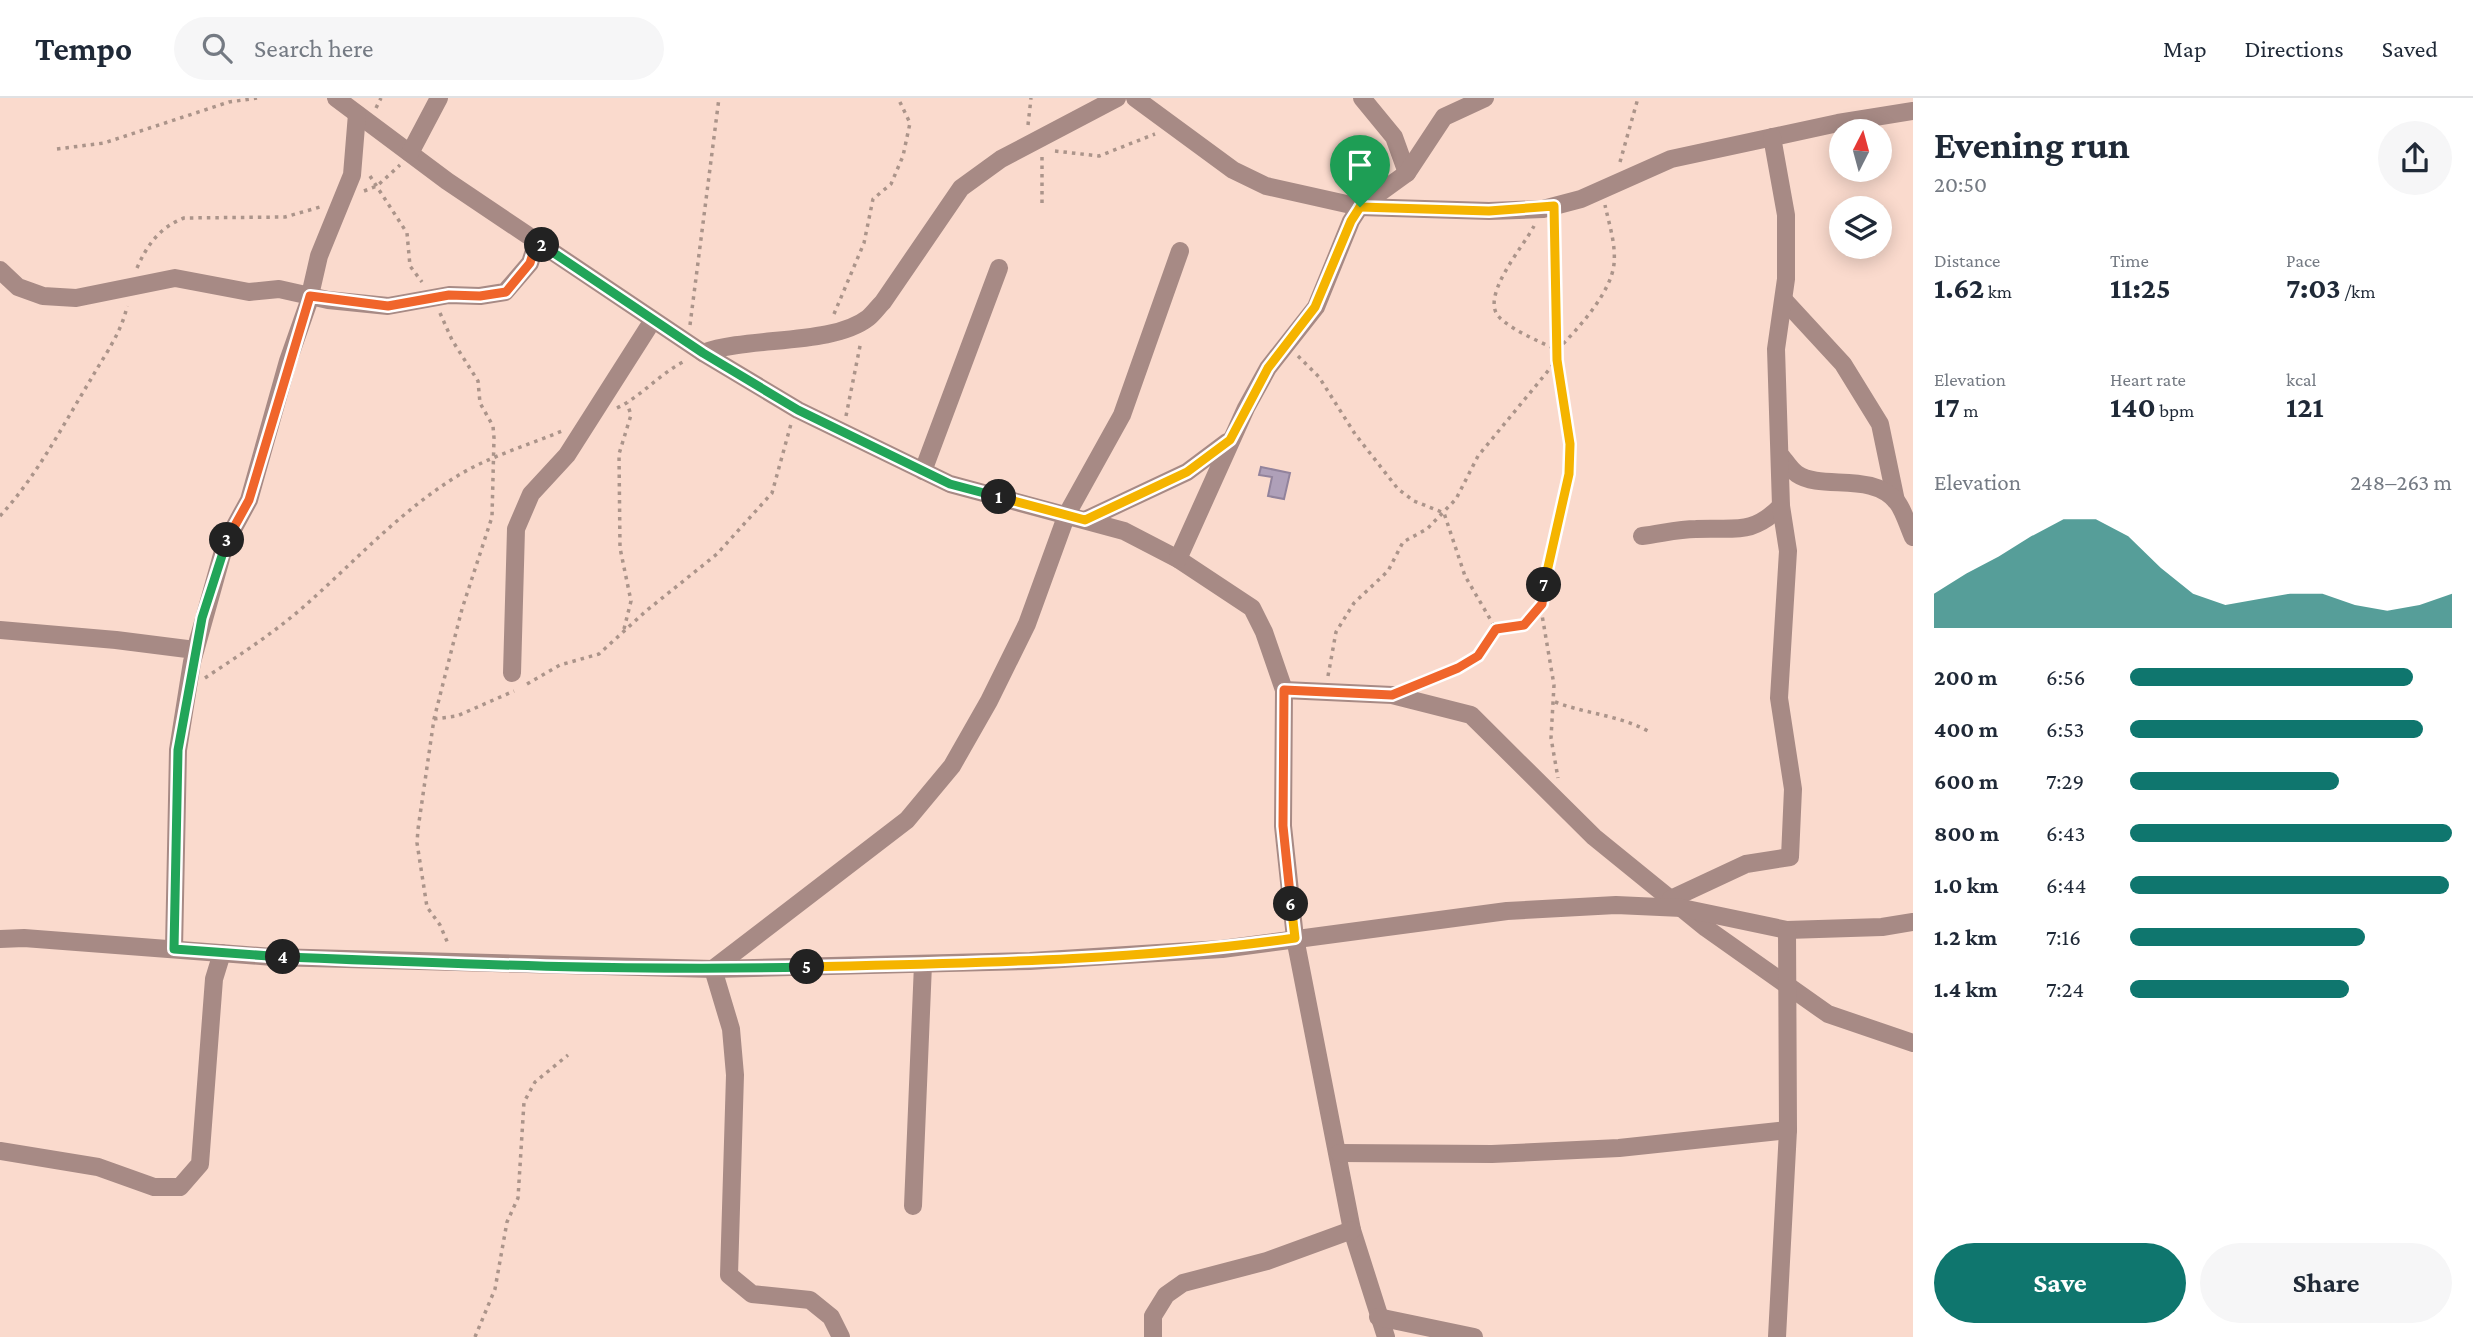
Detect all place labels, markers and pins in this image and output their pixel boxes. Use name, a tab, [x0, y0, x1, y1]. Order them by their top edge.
pin	[1330, 135, 1390, 207]
pin: 2	[524, 228, 560, 262]
pin: 1	[982, 480, 1016, 514]
pin: 3	[210, 522, 244, 558]
pin: 7	[1526, 568, 1562, 602]
pin: 6	[1274, 886, 1308, 922]
pin: 4	[266, 940, 300, 974]
pin: 5	[790, 950, 824, 984]

